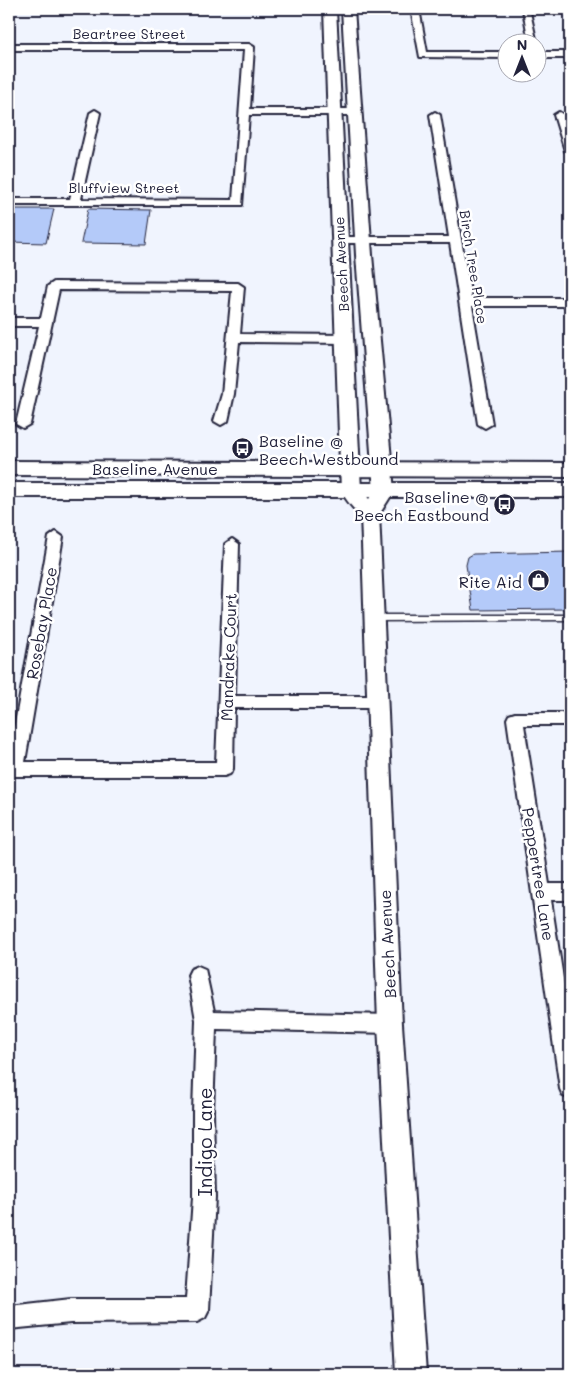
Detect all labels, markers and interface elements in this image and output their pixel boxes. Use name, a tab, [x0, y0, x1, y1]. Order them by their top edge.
street label: Beartree Street	[73, 24, 185, 43]
north arrow	[496, 32, 546, 82]
text: N	[517, 35, 527, 54]
street label: Bluffview Street	[68, 178, 180, 197]
street label: Birch Tree Place	[456, 209, 492, 325]
street label: Beech Avenue	[329, 216, 353, 312]
place label: Baseline @ Beech Westbound	[259, 430, 399, 469]
bus stop icon: Baseline @ Beech Westbound	[231, 437, 255, 461]
street label: Baseline Avenue	[92, 458, 218, 479]
place label: Baseline @ Beech Eastbound	[354, 486, 489, 525]
bus stop icon: Baseline @ Beech Eastbound	[493, 493, 517, 517]
street label: Rosebay Place	[21, 565, 61, 681]
shop icon: Rite Aid	[526, 569, 550, 593]
place label: Rite Aid	[459, 571, 522, 592]
street label: Mandrake Court	[215, 593, 241, 721]
street label: Peppertree Lane	[518, 806, 560, 942]
street label: Beech Avenue	[374, 889, 400, 999]
street label: Indigo Lane	[192, 1087, 217, 1197]

